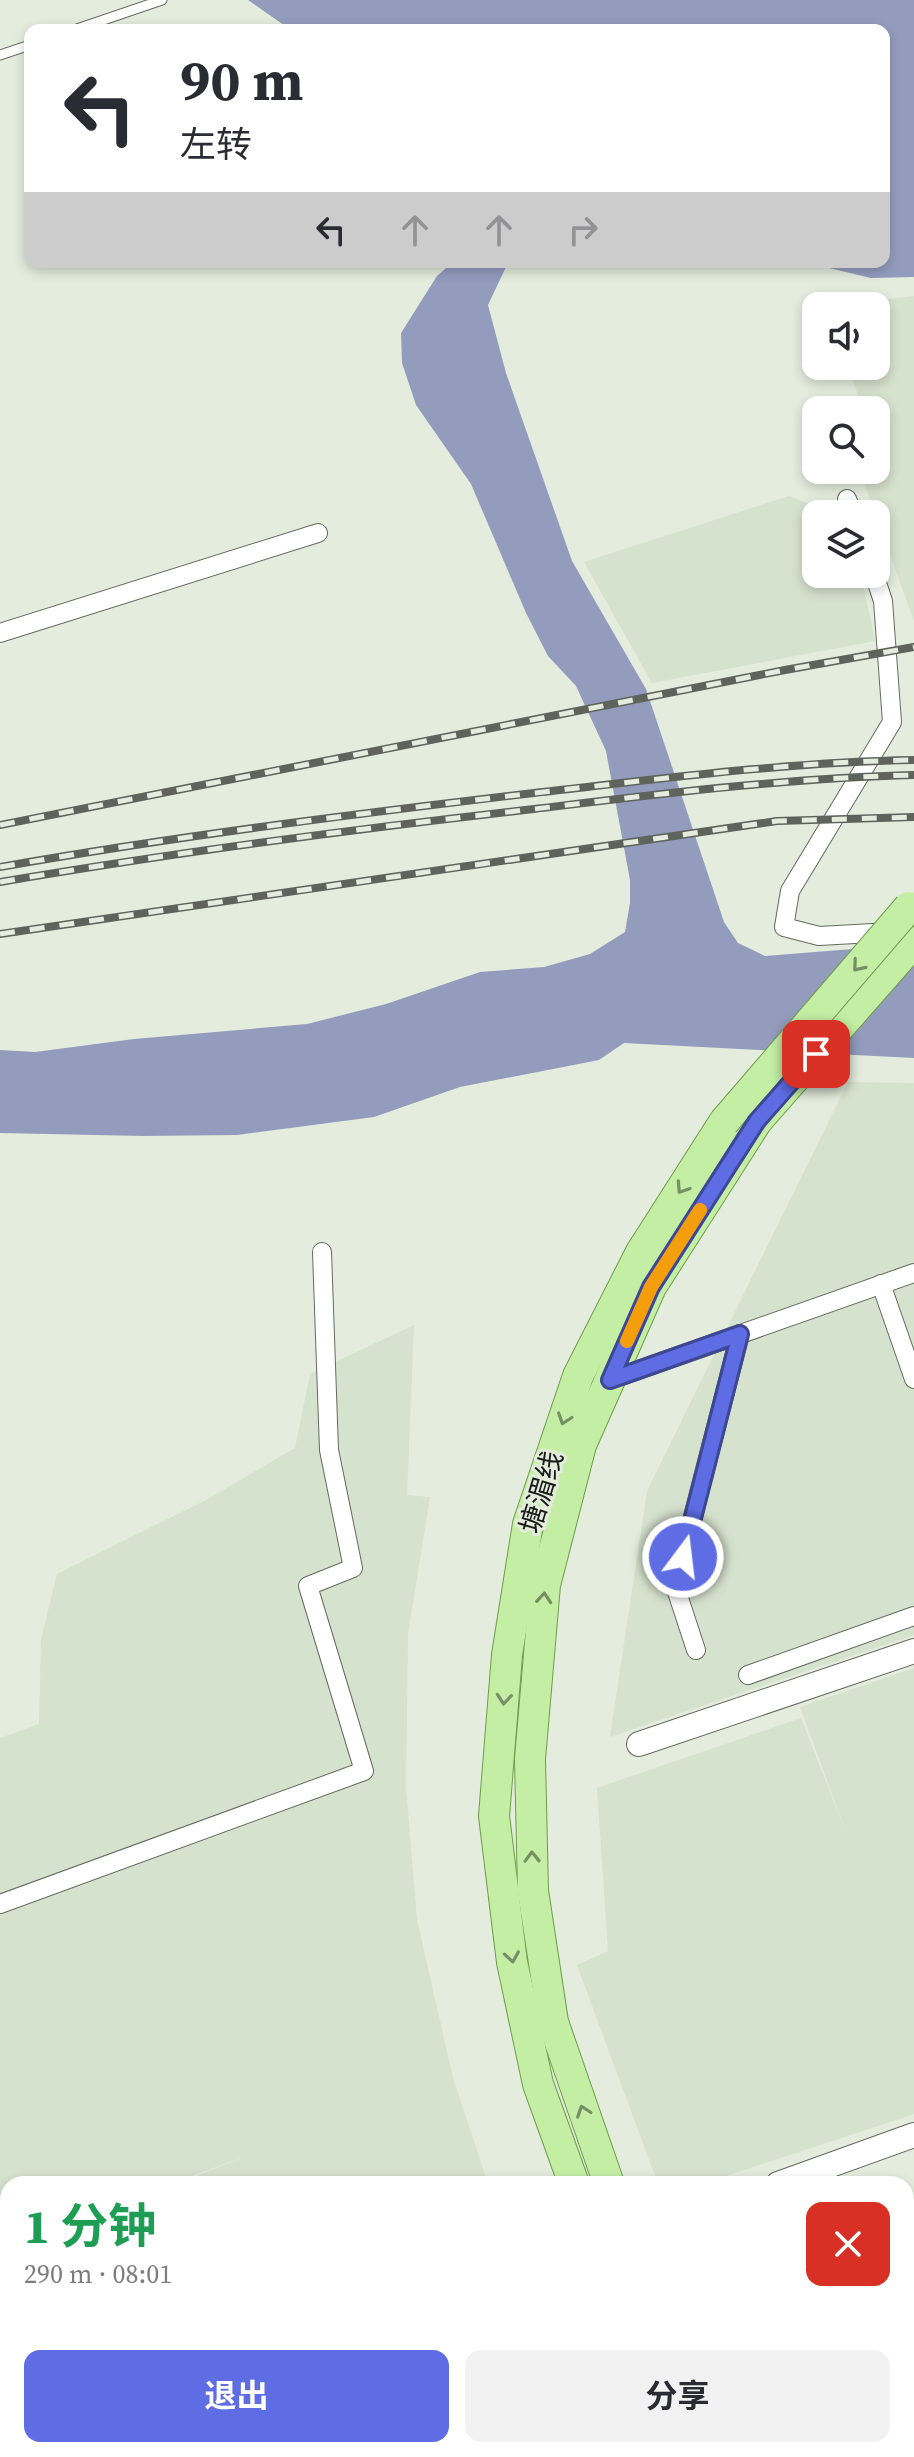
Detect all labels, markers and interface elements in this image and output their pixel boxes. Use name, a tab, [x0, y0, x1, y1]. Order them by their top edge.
text: 90 m	[180, 42, 303, 119]
icon: left	[48, 56, 152, 160]
text: 左转	[180, 120, 252, 169]
icon: left	[309, 208, 353, 252]
icon: ahead	[393, 208, 437, 252]
icon: ahead	[477, 208, 521, 252]
icon: right	[561, 208, 605, 252]
map controls	[802, 292, 890, 588]
button: sound	[802, 292, 890, 380]
button: search	[802, 396, 890, 484]
button: layers	[802, 500, 890, 588]
one-way arrow	[853, 957, 868, 971]
pin	[782, 1020, 850, 1088]
icon: arrive	[794, 1032, 838, 1076]
one-way arrow	[677, 1179, 692, 1194]
one-way arrow	[557, 1411, 573, 1425]
street label: 塘湄线	[511, 1446, 571, 1538]
position arrow	[641, 1515, 725, 1599]
one-way arrow	[535, 1591, 552, 1604]
one-way arrow	[495, 1693, 512, 1706]
one-way arrow	[524, 1850, 541, 1863]
one-way arrow	[503, 1950, 520, 1964]
one-way arrow	[576, 2104, 592, 2118]
text: 1 分钟	[24, 2193, 156, 2259]
button: close	[806, 2202, 890, 2286]
text: 290 m · 08:01	[24, 2256, 172, 2292]
button: 退出	[24, 2350, 449, 2442]
button: 分享	[465, 2350, 890, 2442]

